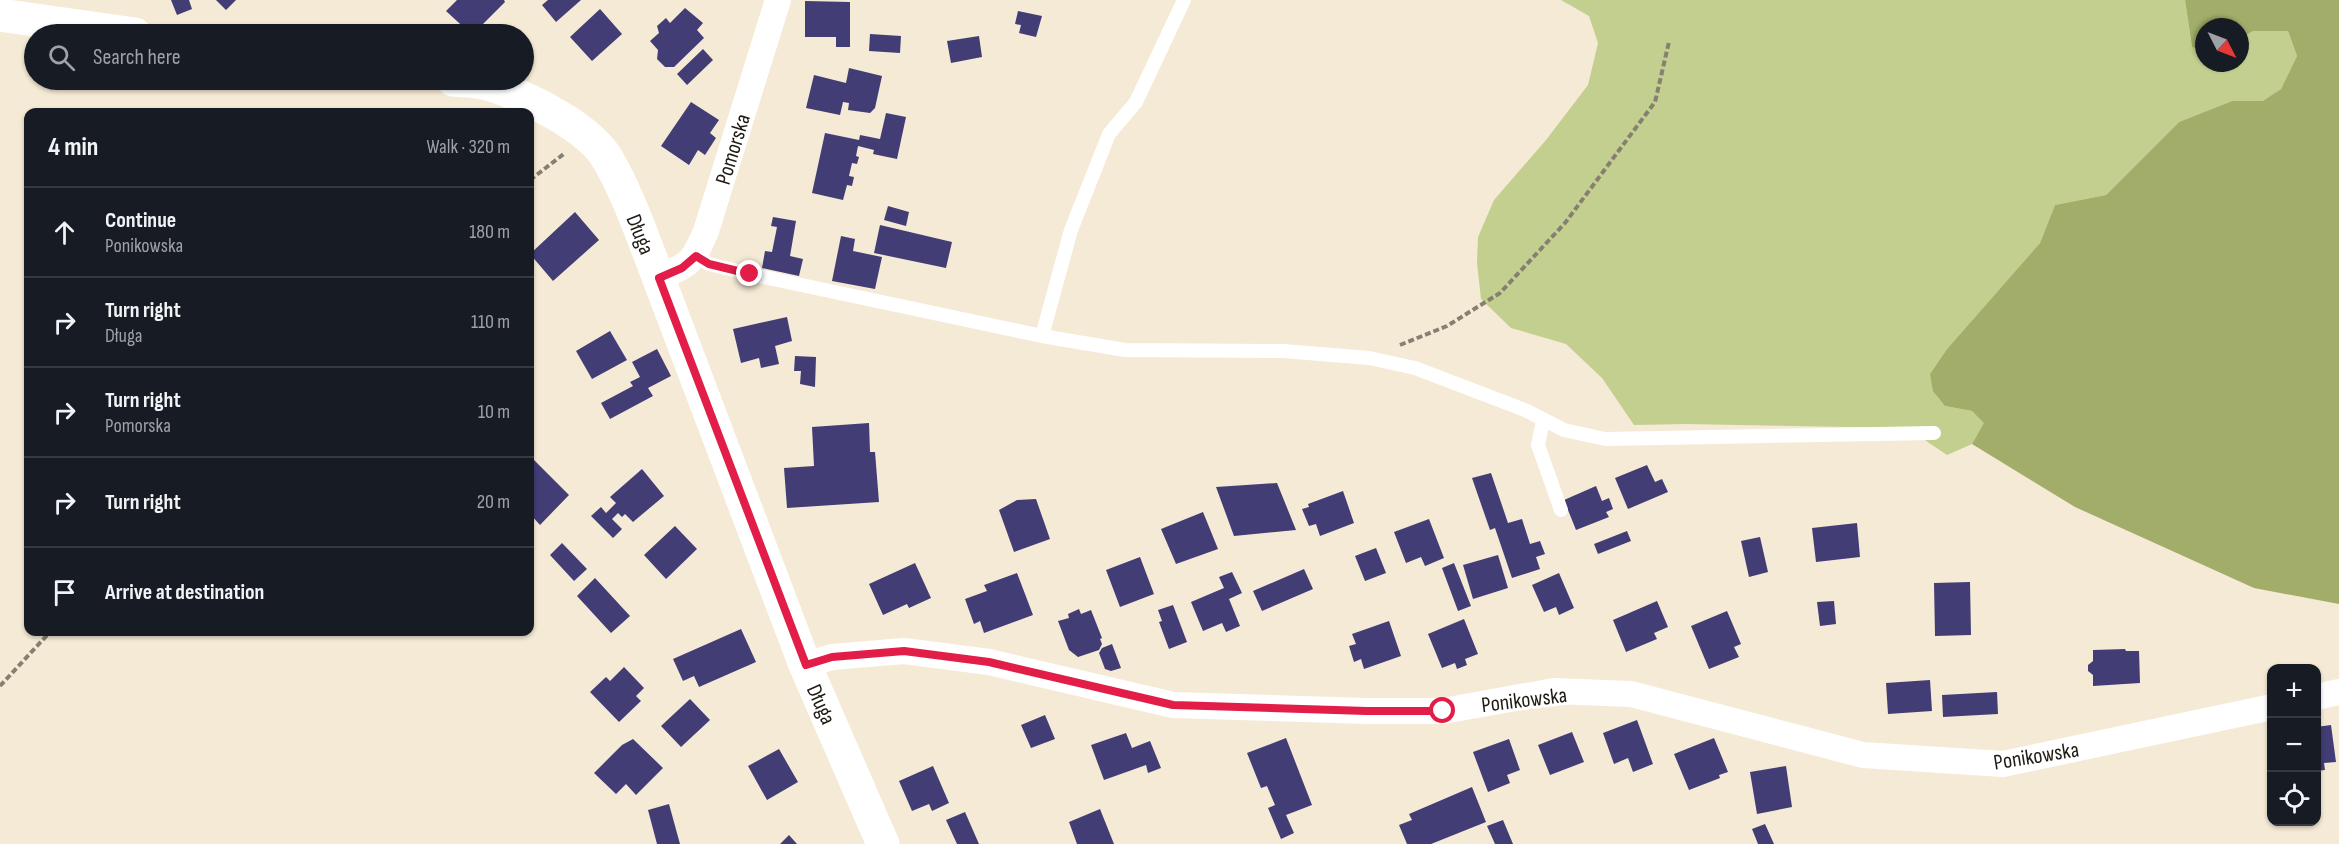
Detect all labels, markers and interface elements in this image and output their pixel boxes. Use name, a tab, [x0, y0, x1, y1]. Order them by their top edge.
north arrow	[2195, 18, 2249, 72]
search box	[24, 24, 534, 90]
icon: search	[45, 41, 78, 74]
text: Search here	[93, 44, 180, 71]
street label: Pomorska	[710, 111, 757, 188]
text: 4 min	[48, 132, 98, 163]
text: Walk · 320 m	[427, 135, 510, 159]
text: Continue	[105, 207, 176, 234]
street label: Długa	[619, 210, 660, 259]
icon: ahead	[48, 216, 81, 249]
text: 180 m	[469, 220, 510, 244]
text: Ponikowska	[105, 234, 183, 258]
route end	[736, 260, 762, 286]
text: Turn right	[105, 297, 181, 324]
icon: right	[48, 306, 81, 339]
text: 110 m	[471, 310, 510, 334]
text: Długa	[105, 324, 142, 348]
text: Turn right	[105, 387, 181, 414]
icon: right	[48, 396, 81, 429]
text: 10 m	[478, 400, 510, 424]
text: Pomorska	[105, 414, 171, 438]
icon: right	[48, 486, 81, 519]
text: Turn right	[105, 489, 181, 516]
text: 20 m	[477, 490, 510, 514]
icon: arrive	[48, 576, 81, 609]
text: Arrive at destination	[105, 579, 264, 606]
map controls	[2267, 664, 2321, 826]
button: +	[2267, 664, 2321, 718]
street label: Długa	[800, 680, 841, 729]
street label: Ponikowska	[1480, 682, 1569, 719]
route start	[1429, 697, 1455, 723]
button: −	[2267, 718, 2321, 772]
street label: Ponikowska	[1992, 736, 2081, 777]
button: locate	[2267, 772, 2321, 826]

